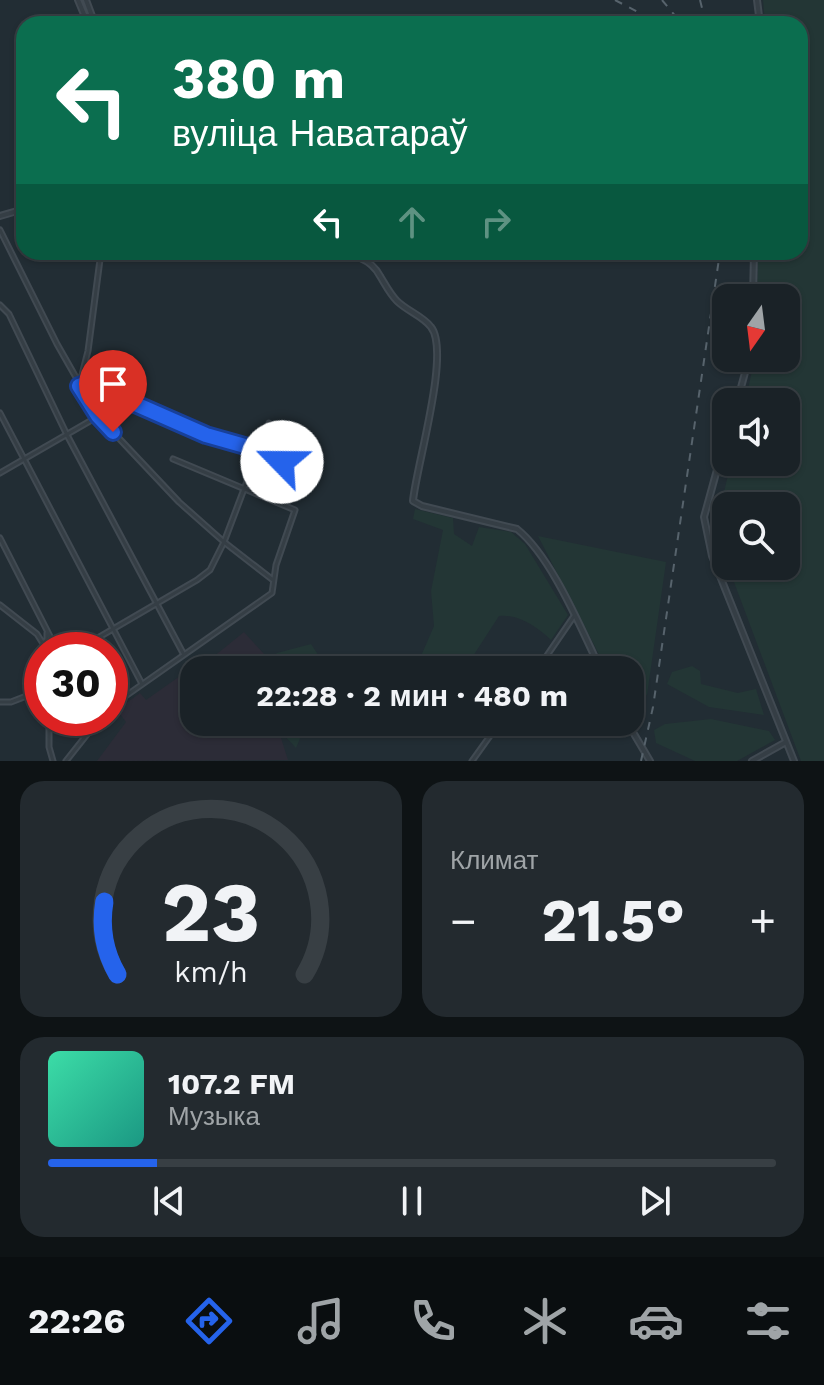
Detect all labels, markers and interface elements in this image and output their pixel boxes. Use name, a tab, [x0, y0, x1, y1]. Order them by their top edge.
text: 380 m	[172, 46, 345, 112]
icon: left	[40, 48, 144, 152]
text: вуліца Наватараў	[172, 113, 468, 155]
icon: left	[306, 200, 350, 244]
icon: ahead	[390, 200, 434, 244]
icon: right	[474, 200, 518, 244]
north arrow	[712, 284, 800, 372]
map controls	[712, 284, 800, 580]
pin	[79, 350, 147, 432]
icon: arrive	[91, 362, 135, 406]
button: sound	[712, 388, 800, 476]
position arrow	[240, 420, 324, 504]
button: search	[712, 492, 800, 580]
speed limit sign: 30	[24, 632, 128, 736]
text: 22:28 · 2 мин · 480 m	[256, 678, 568, 713]
text: Климат	[450, 845, 539, 875]
text: 23	[162, 864, 260, 961]
text: 21.5°	[541, 885, 685, 956]
text: −	[450, 895, 477, 947]
text: +	[749, 895, 776, 947]
text: km/h	[174, 955, 248, 989]
text: 107.2 FM	[168, 1066, 295, 1101]
text: Музыка	[168, 1101, 260, 1131]
icon: previous	[147, 1179, 191, 1223]
icon: pause	[390, 1179, 434, 1223]
icon: next	[633, 1179, 677, 1223]
icon: directions	[181, 1293, 237, 1349]
icon: music	[293, 1293, 349, 1349]
icon: phone	[405, 1293, 461, 1349]
icon: climate	[517, 1293, 573, 1349]
icon: car	[628, 1293, 684, 1349]
icon: filters	[740, 1293, 796, 1349]
text: 22:26	[28, 1300, 125, 1342]

